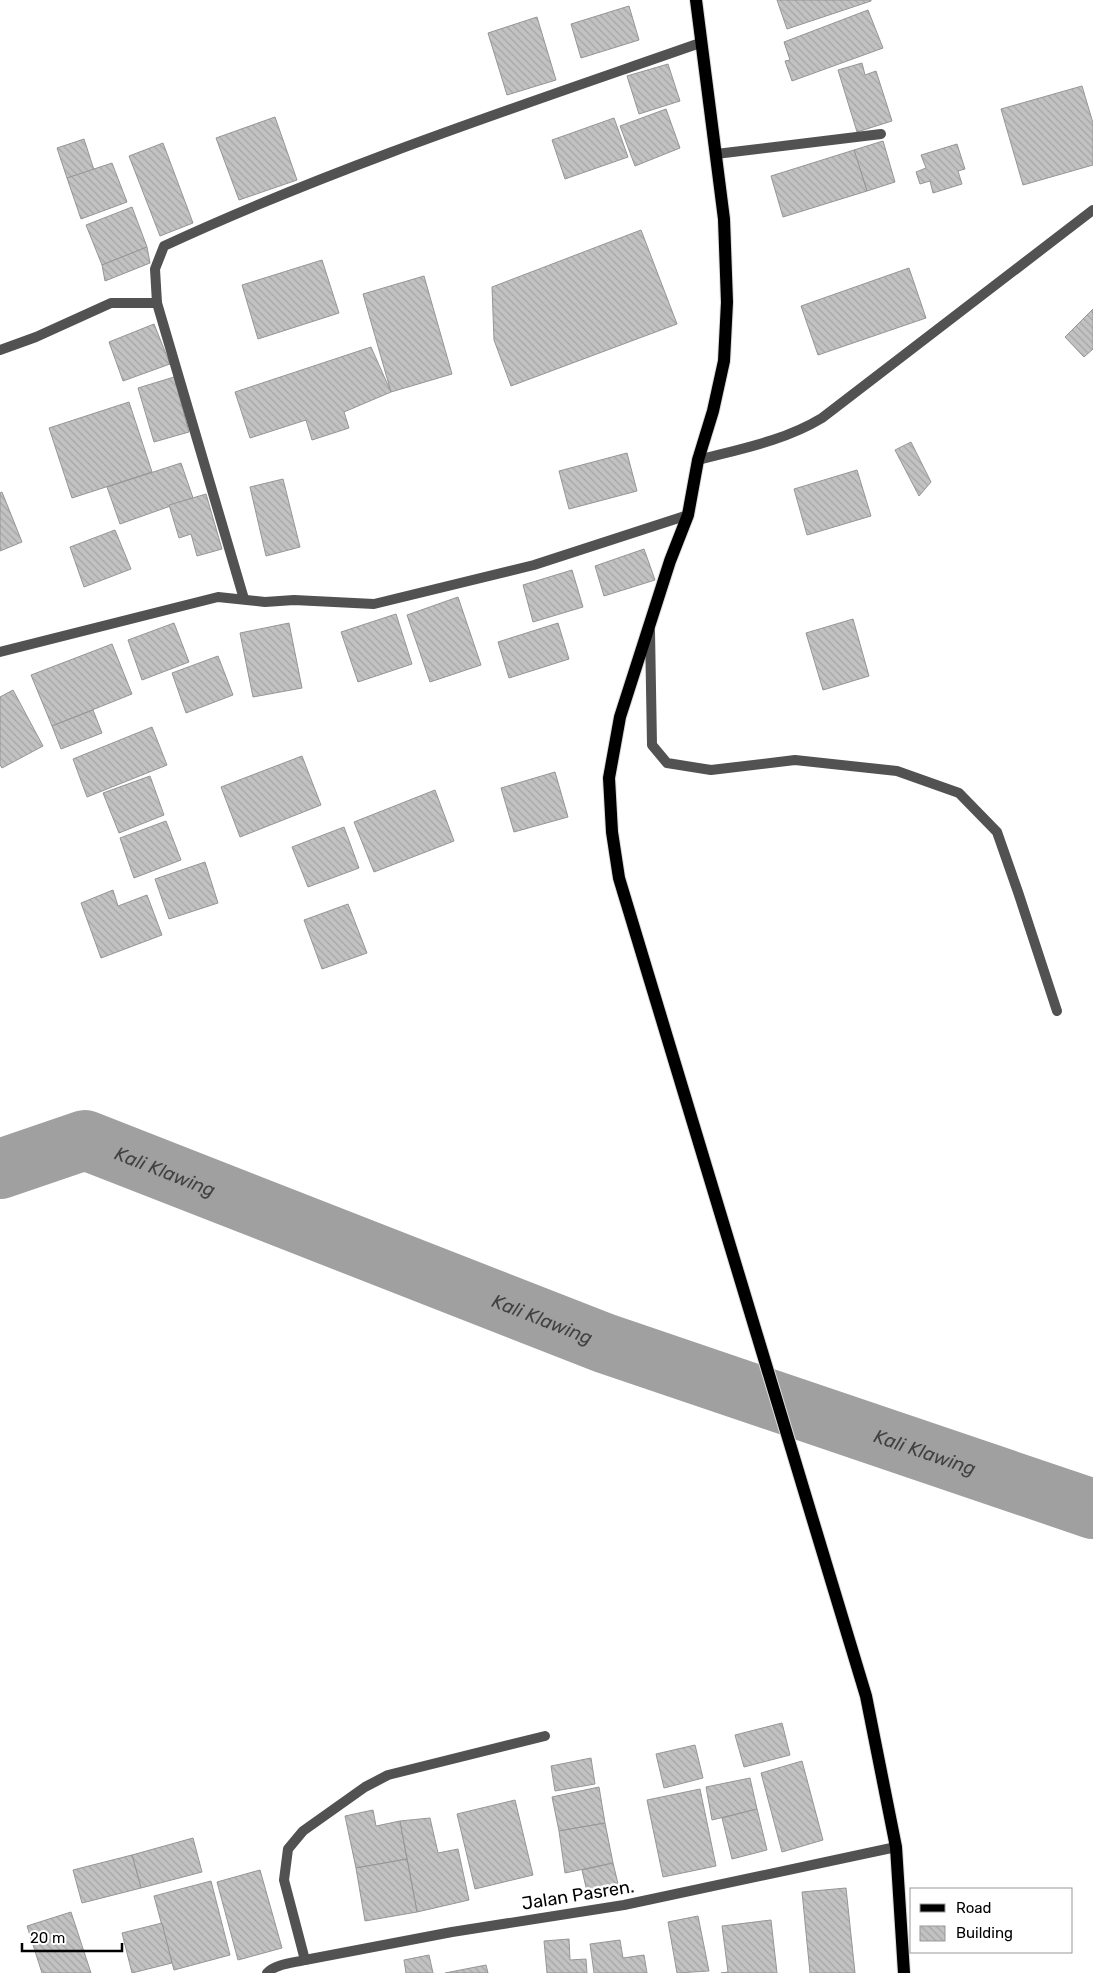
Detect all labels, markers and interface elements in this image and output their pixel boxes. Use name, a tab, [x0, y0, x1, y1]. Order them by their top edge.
water label: Kali Klawing	[112, 1141, 219, 1201]
water label: Kali Klawing	[489, 1289, 596, 1349]
water label: Kali Klawing	[871, 1424, 979, 1480]
street label: Jalan Pasren.	[520, 1875, 636, 1915]
legend	[910, 1888, 1073, 1953]
text: Road	[956, 1899, 992, 1917]
scale bar	[22, 1920, 122, 1952]
text: Building	[956, 1924, 1013, 1942]
text: 20 m	[30, 1929, 65, 1947]

